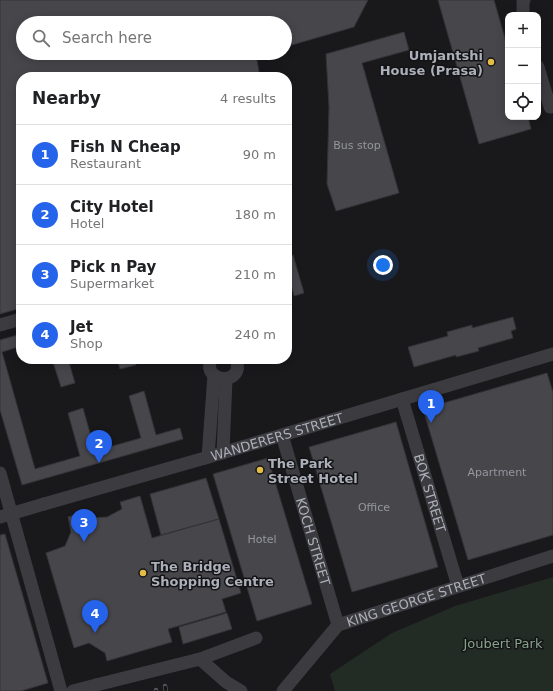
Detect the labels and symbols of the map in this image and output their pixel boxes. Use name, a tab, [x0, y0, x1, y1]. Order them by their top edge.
place label: Umjantshi House (Prasa)	[380, 48, 483, 78]
marker: Umjantshi House (Prasa)	[486, 57, 496, 67]
house number: Bus stop	[333, 139, 381, 152]
your location	[373, 255, 393, 275]
pin: 1	[418, 390, 444, 423]
street label: WANDERERS STREET	[209, 410, 345, 464]
pin: 2	[86, 430, 112, 463]
street label: BOK STREET	[411, 452, 448, 534]
place label: The Park Street Hotel	[268, 456, 358, 486]
marker: The Park Street Hotel	[255, 465, 265, 475]
house number: Apartment	[468, 466, 527, 479]
street label: KOCH STREET	[293, 496, 333, 587]
house number: Office	[358, 501, 390, 514]
pin: 3	[71, 509, 97, 542]
house number: Hotel	[247, 533, 277, 546]
place label: The Bridge Shopping Centre	[151, 559, 274, 589]
marker: The Bridge Shopping Centre	[138, 568, 148, 578]
street label: KING GEORGE STREET	[345, 571, 488, 630]
pin: 4	[82, 600, 108, 633]
park label: Joubert Park	[463, 636, 543, 651]

